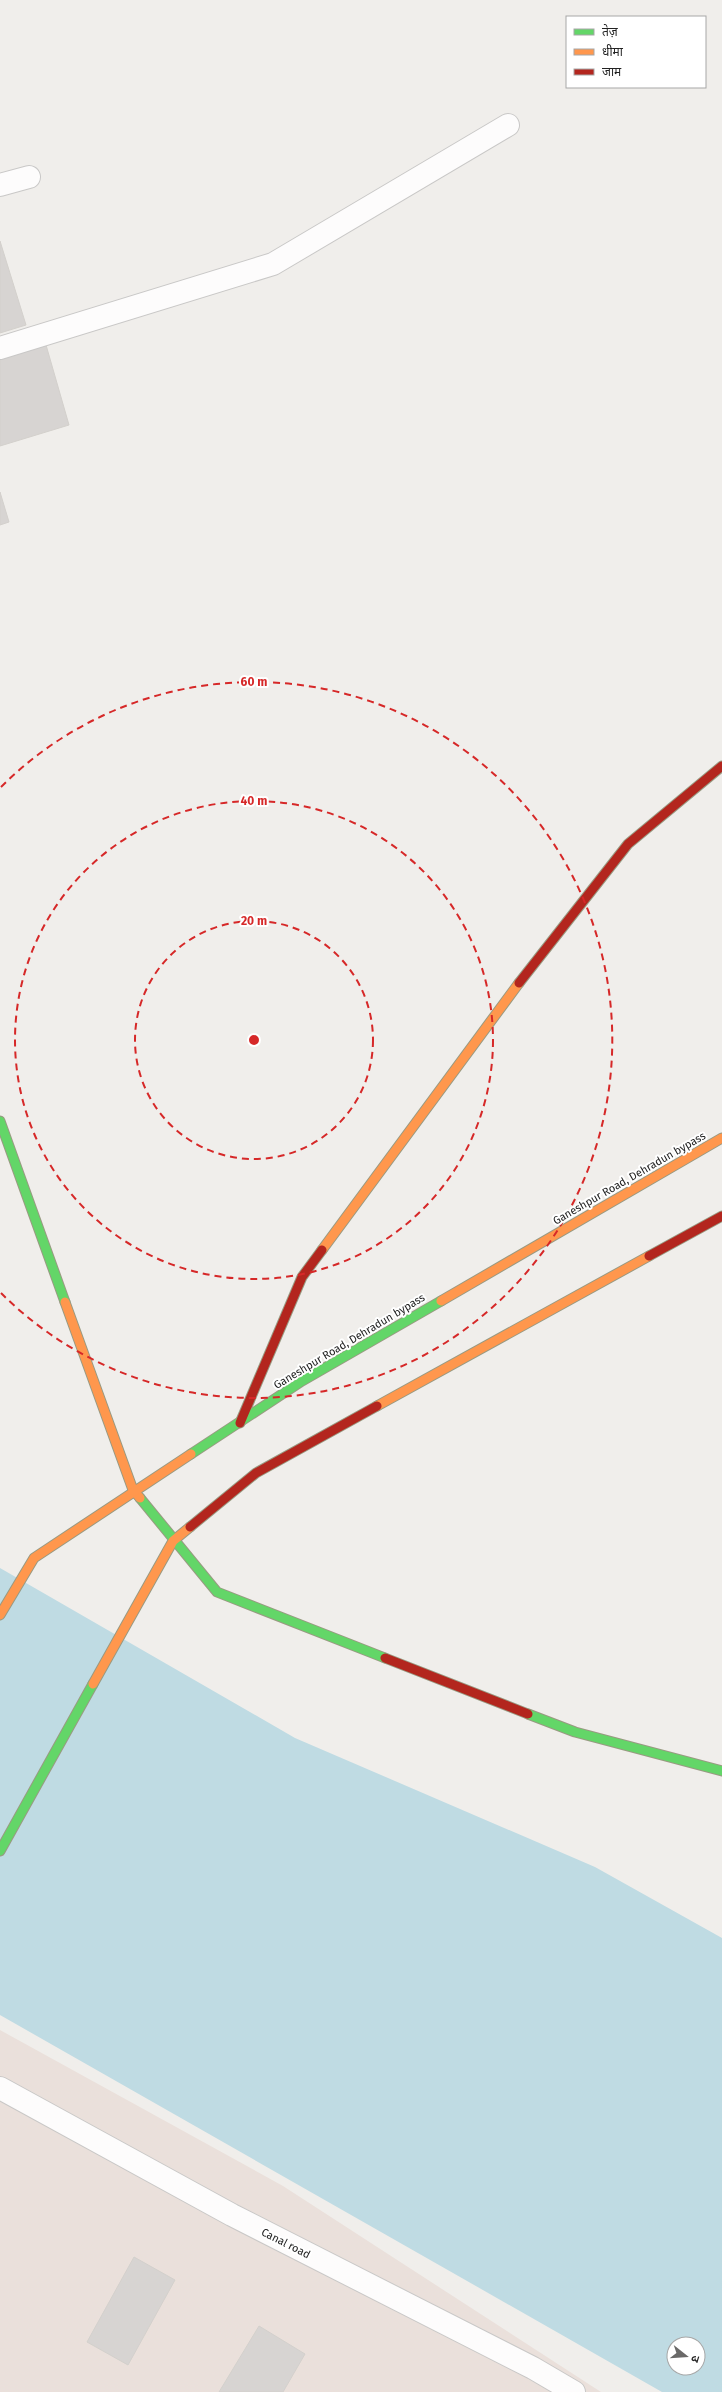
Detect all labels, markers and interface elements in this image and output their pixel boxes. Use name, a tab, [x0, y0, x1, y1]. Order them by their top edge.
legend	[566, 16, 706, 88]
text: तेज़	[602, 24, 619, 39]
text: धीमा	[602, 44, 624, 59]
text: जाम	[602, 65, 622, 79]
text: 60 m	[241, 675, 267, 689]
text: 40 m	[241, 794, 267, 808]
text: 20 m	[241, 914, 267, 928]
centre of rings	[247, 1033, 261, 1047]
street label: Ganeshpur Road, Dehradun bypass	[551, 1129, 708, 1228]
street label: Ganeshpur Road, Dehradun bypass	[271, 1291, 427, 1392]
street label: Canal road	[259, 2226, 312, 2261]
north arrow	[666, 2336, 706, 2376]
text: उ	[688, 2354, 702, 2364]

